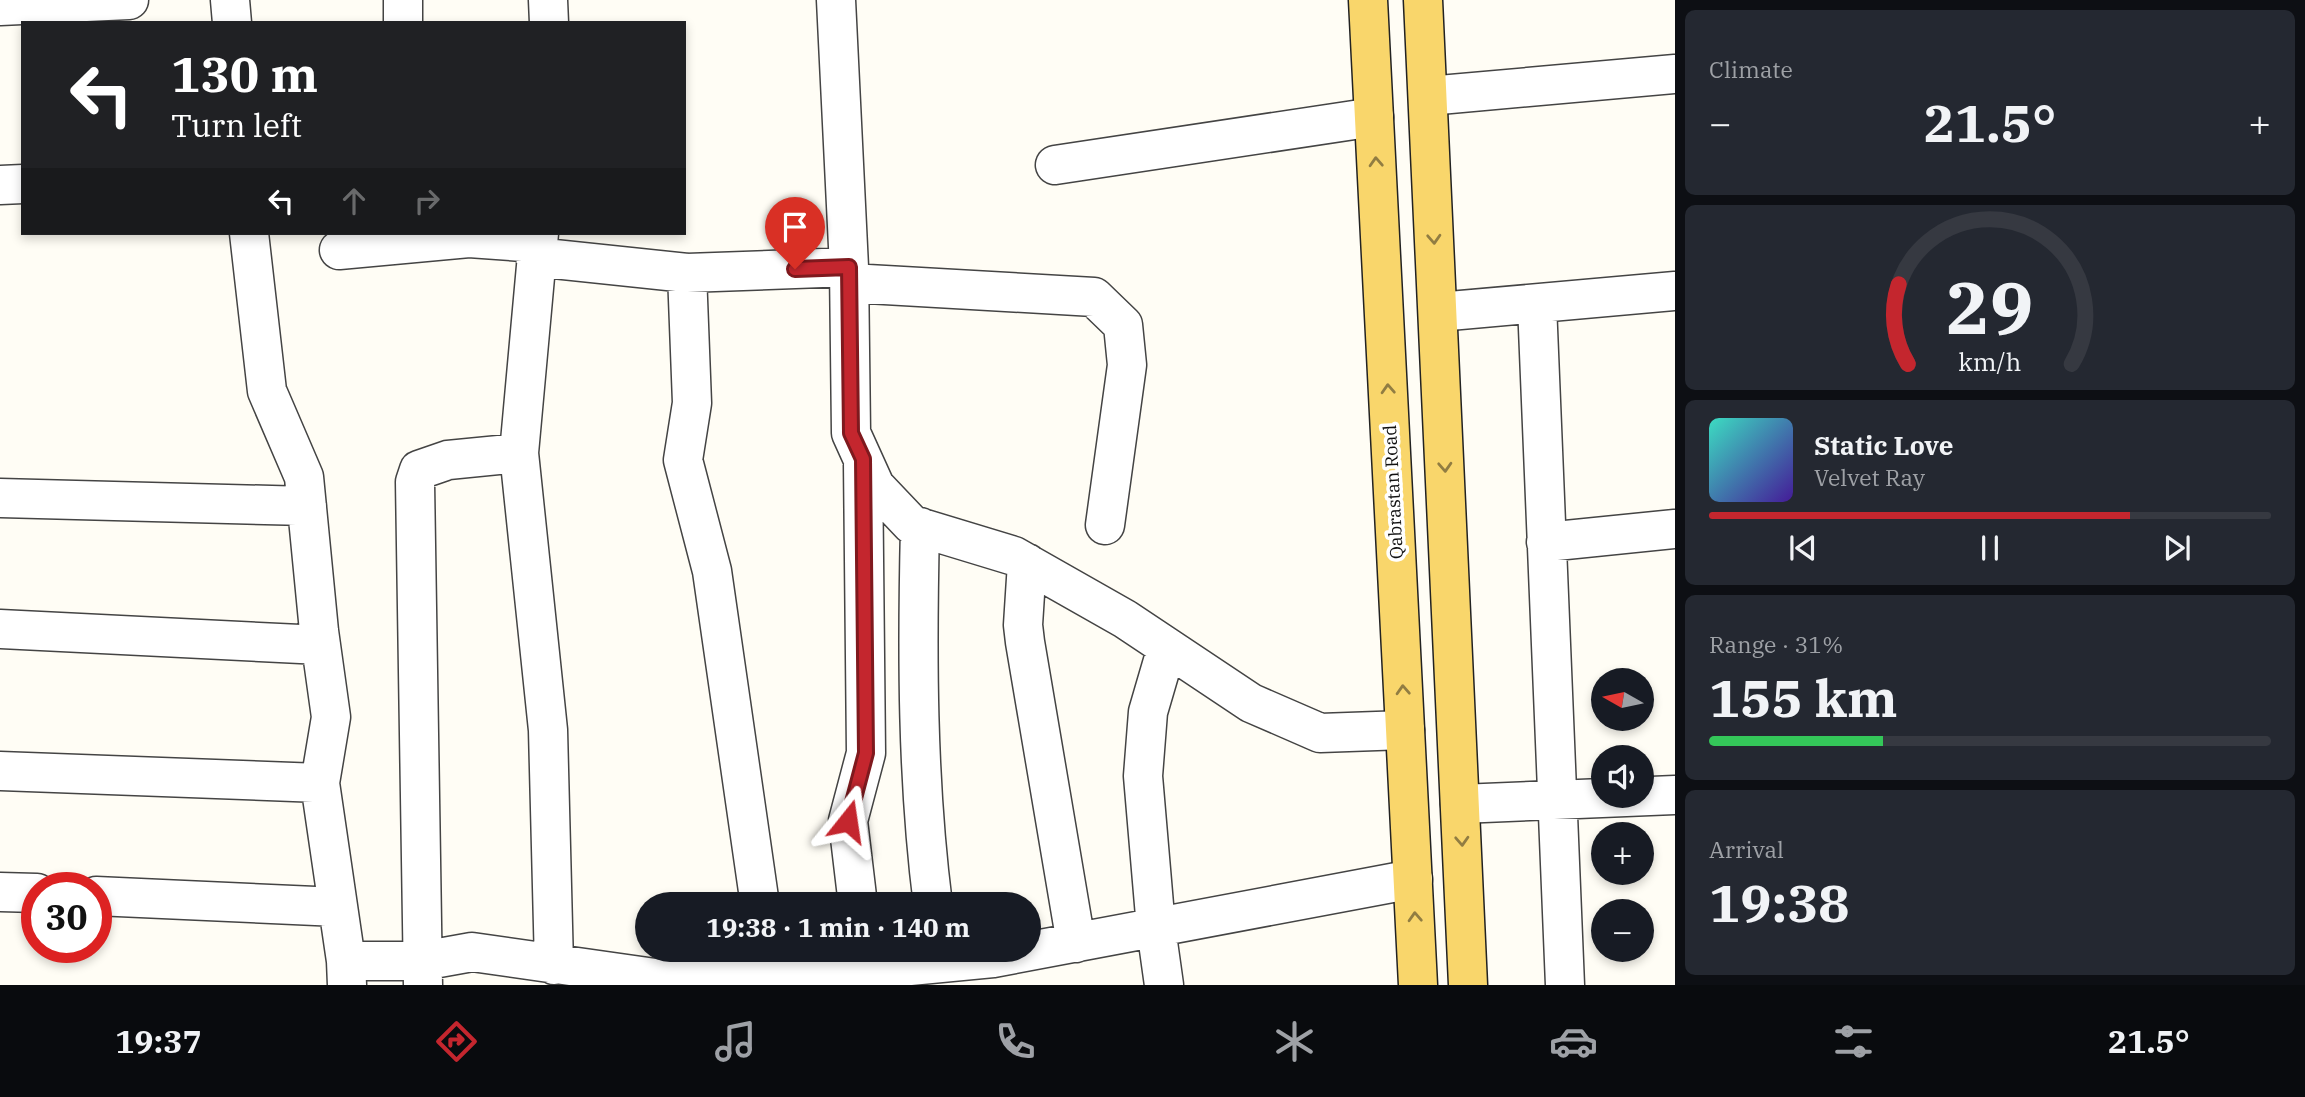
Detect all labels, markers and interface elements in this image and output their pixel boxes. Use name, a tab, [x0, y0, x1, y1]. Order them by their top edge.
text: 130 m	[171, 42, 318, 105]
icon: left	[56, 49, 147, 140]
text: Climate	[1709, 54, 1793, 84]
text: 21.5°	[1924, 89, 2056, 156]
text: −	[1709, 98, 1732, 147]
text: +	[2248, 98, 2271, 147]
text: Turn left	[171, 104, 302, 146]
one-way arrow	[1369, 156, 1384, 167]
icon: left	[262, 182, 300, 220]
icon: ahead	[335, 182, 373, 220]
icon: right	[408, 182, 446, 220]
pin	[765, 197, 825, 269]
icon: arrive	[776, 208, 814, 246]
one-way arrow	[1427, 234, 1442, 245]
text: 29	[1946, 259, 2034, 354]
text: km/h	[1958, 344, 2022, 377]
one-way arrow	[1380, 383, 1395, 394]
street label: Qabrastan Road	[1378, 424, 1408, 560]
text: Static Love	[1814, 428, 1953, 462]
one-way arrow	[1437, 461, 1452, 472]
text: Velvet Ray	[1814, 462, 1925, 492]
icon: previous	[1784, 529, 1822, 567]
icon: pause	[1971, 529, 2009, 567]
icon: next	[2158, 529, 2196, 567]
text: Range · 31%	[1709, 629, 1843, 659]
text: 155 km	[1709, 664, 1898, 731]
north arrow	[1591, 668, 1654, 732]
map controls	[1591, 668, 1654, 962]
one-way arrow	[1396, 684, 1411, 695]
button: sound	[1591, 745, 1654, 808]
position arrow	[811, 784, 885, 858]
button: +	[1591, 822, 1654, 885]
text: Arrival	[1709, 834, 1784, 864]
one-way arrow	[1454, 836, 1469, 847]
text: 19:38	[1709, 869, 1850, 936]
speed limit sign: 30	[21, 872, 112, 963]
button: −	[1591, 899, 1654, 962]
text: 19:38 · 1 min · 140 m	[706, 910, 970, 944]
one-way arrow	[1407, 911, 1422, 922]
icon: directions	[432, 1017, 481, 1066]
icon: music	[711, 1017, 760, 1066]
icon: phone	[991, 1017, 1040, 1066]
icon: climate	[1270, 1017, 1319, 1066]
icon: car	[1549, 1017, 1598, 1066]
icon: filters	[1829, 1017, 1878, 1066]
text: 19:37	[115, 1020, 202, 1062]
text: 21.5°	[2108, 1020, 2190, 1062]

